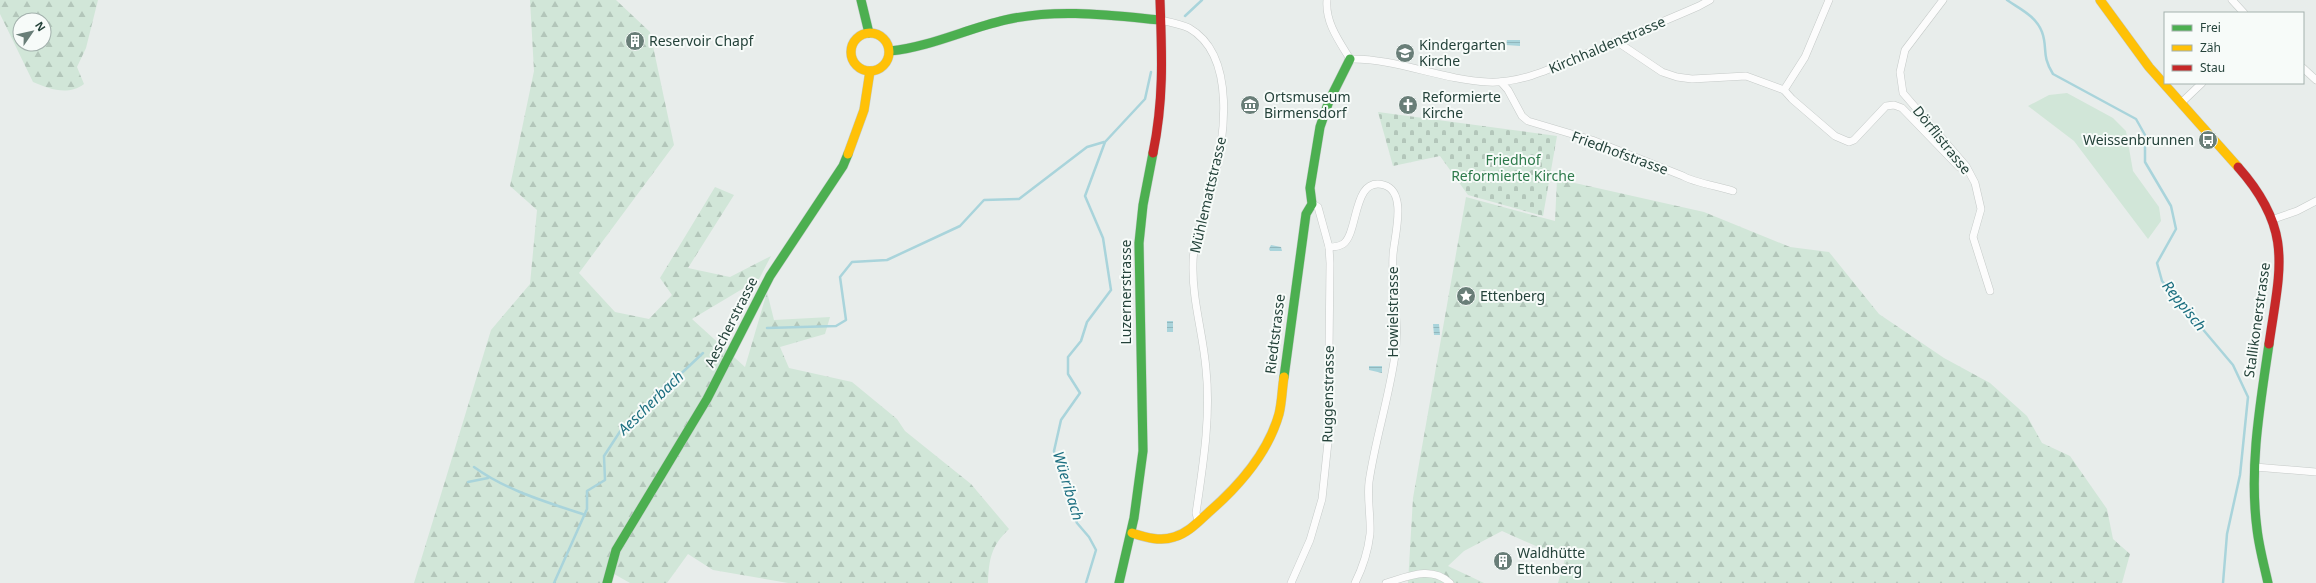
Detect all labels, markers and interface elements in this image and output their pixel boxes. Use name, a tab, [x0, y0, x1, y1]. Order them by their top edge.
street label: Kirchhaldenstrasse	[1546, 11, 1668, 78]
north arrow	[12, 12, 52, 52]
legend	[2164, 12, 2304, 84]
text: N	[32, 18, 49, 34]
text: Frei	[2200, 19, 2221, 36]
building icon: Reservoir Chapf	[624, 30, 646, 52]
place label: Reservoir Chapf	[649, 31, 755, 50]
place label: Kindergarten Kirche	[1419, 35, 1506, 70]
text: Zäh	[2200, 39, 2221, 56]
school or university icon: Kindergarten Kirche	[1394, 42, 1416, 64]
text: Stau	[2200, 59, 2225, 76]
place label: Ortsmuseum Birmensdorf	[1264, 87, 1351, 122]
place label: Reformierte Kirche	[1422, 87, 1501, 122]
museum icon: Ortsmuseum Birmensdorf	[1239, 94, 1261, 116]
church icon: Reformierte Kirche	[1397, 94, 1419, 116]
street label: Dörflistrasse	[1909, 101, 1976, 178]
street label: Friedhofstrasse	[1569, 126, 1671, 179]
bus stop icon: Weissenbrunnen	[2197, 129, 2219, 151]
place label: Weissenbrunnen	[2083, 130, 2194, 149]
street label: Mühlemattstrasse	[1185, 135, 1230, 255]
park label: Friedhof Reformierte Kirche	[1451, 150, 1575, 185]
street label: Luzernerstrasse	[1116, 239, 1135, 345]
street label: Stallikonerstrasse	[2239, 261, 2274, 379]
street label: Howielstrasse	[1383, 266, 1402, 358]
street label: Aescherstrasse	[700, 273, 762, 370]
water label: Reppisch	[2158, 276, 2211, 335]
place icon: Ettenberg	[1455, 285, 1477, 307]
place label: Ettenberg	[1480, 286, 1545, 305]
street label: Riedtstrasse	[1260, 293, 1289, 375]
street label: Ruggenstrasse	[1317, 345, 1338, 443]
water label: Aescherbach	[612, 366, 687, 439]
water label: Wüeribach	[1049, 449, 1089, 523]
place label: Waldhütte Ettenberg	[1517, 543, 1585, 578]
building icon: Waldhütte Ettenberg	[1492, 550, 1514, 572]

